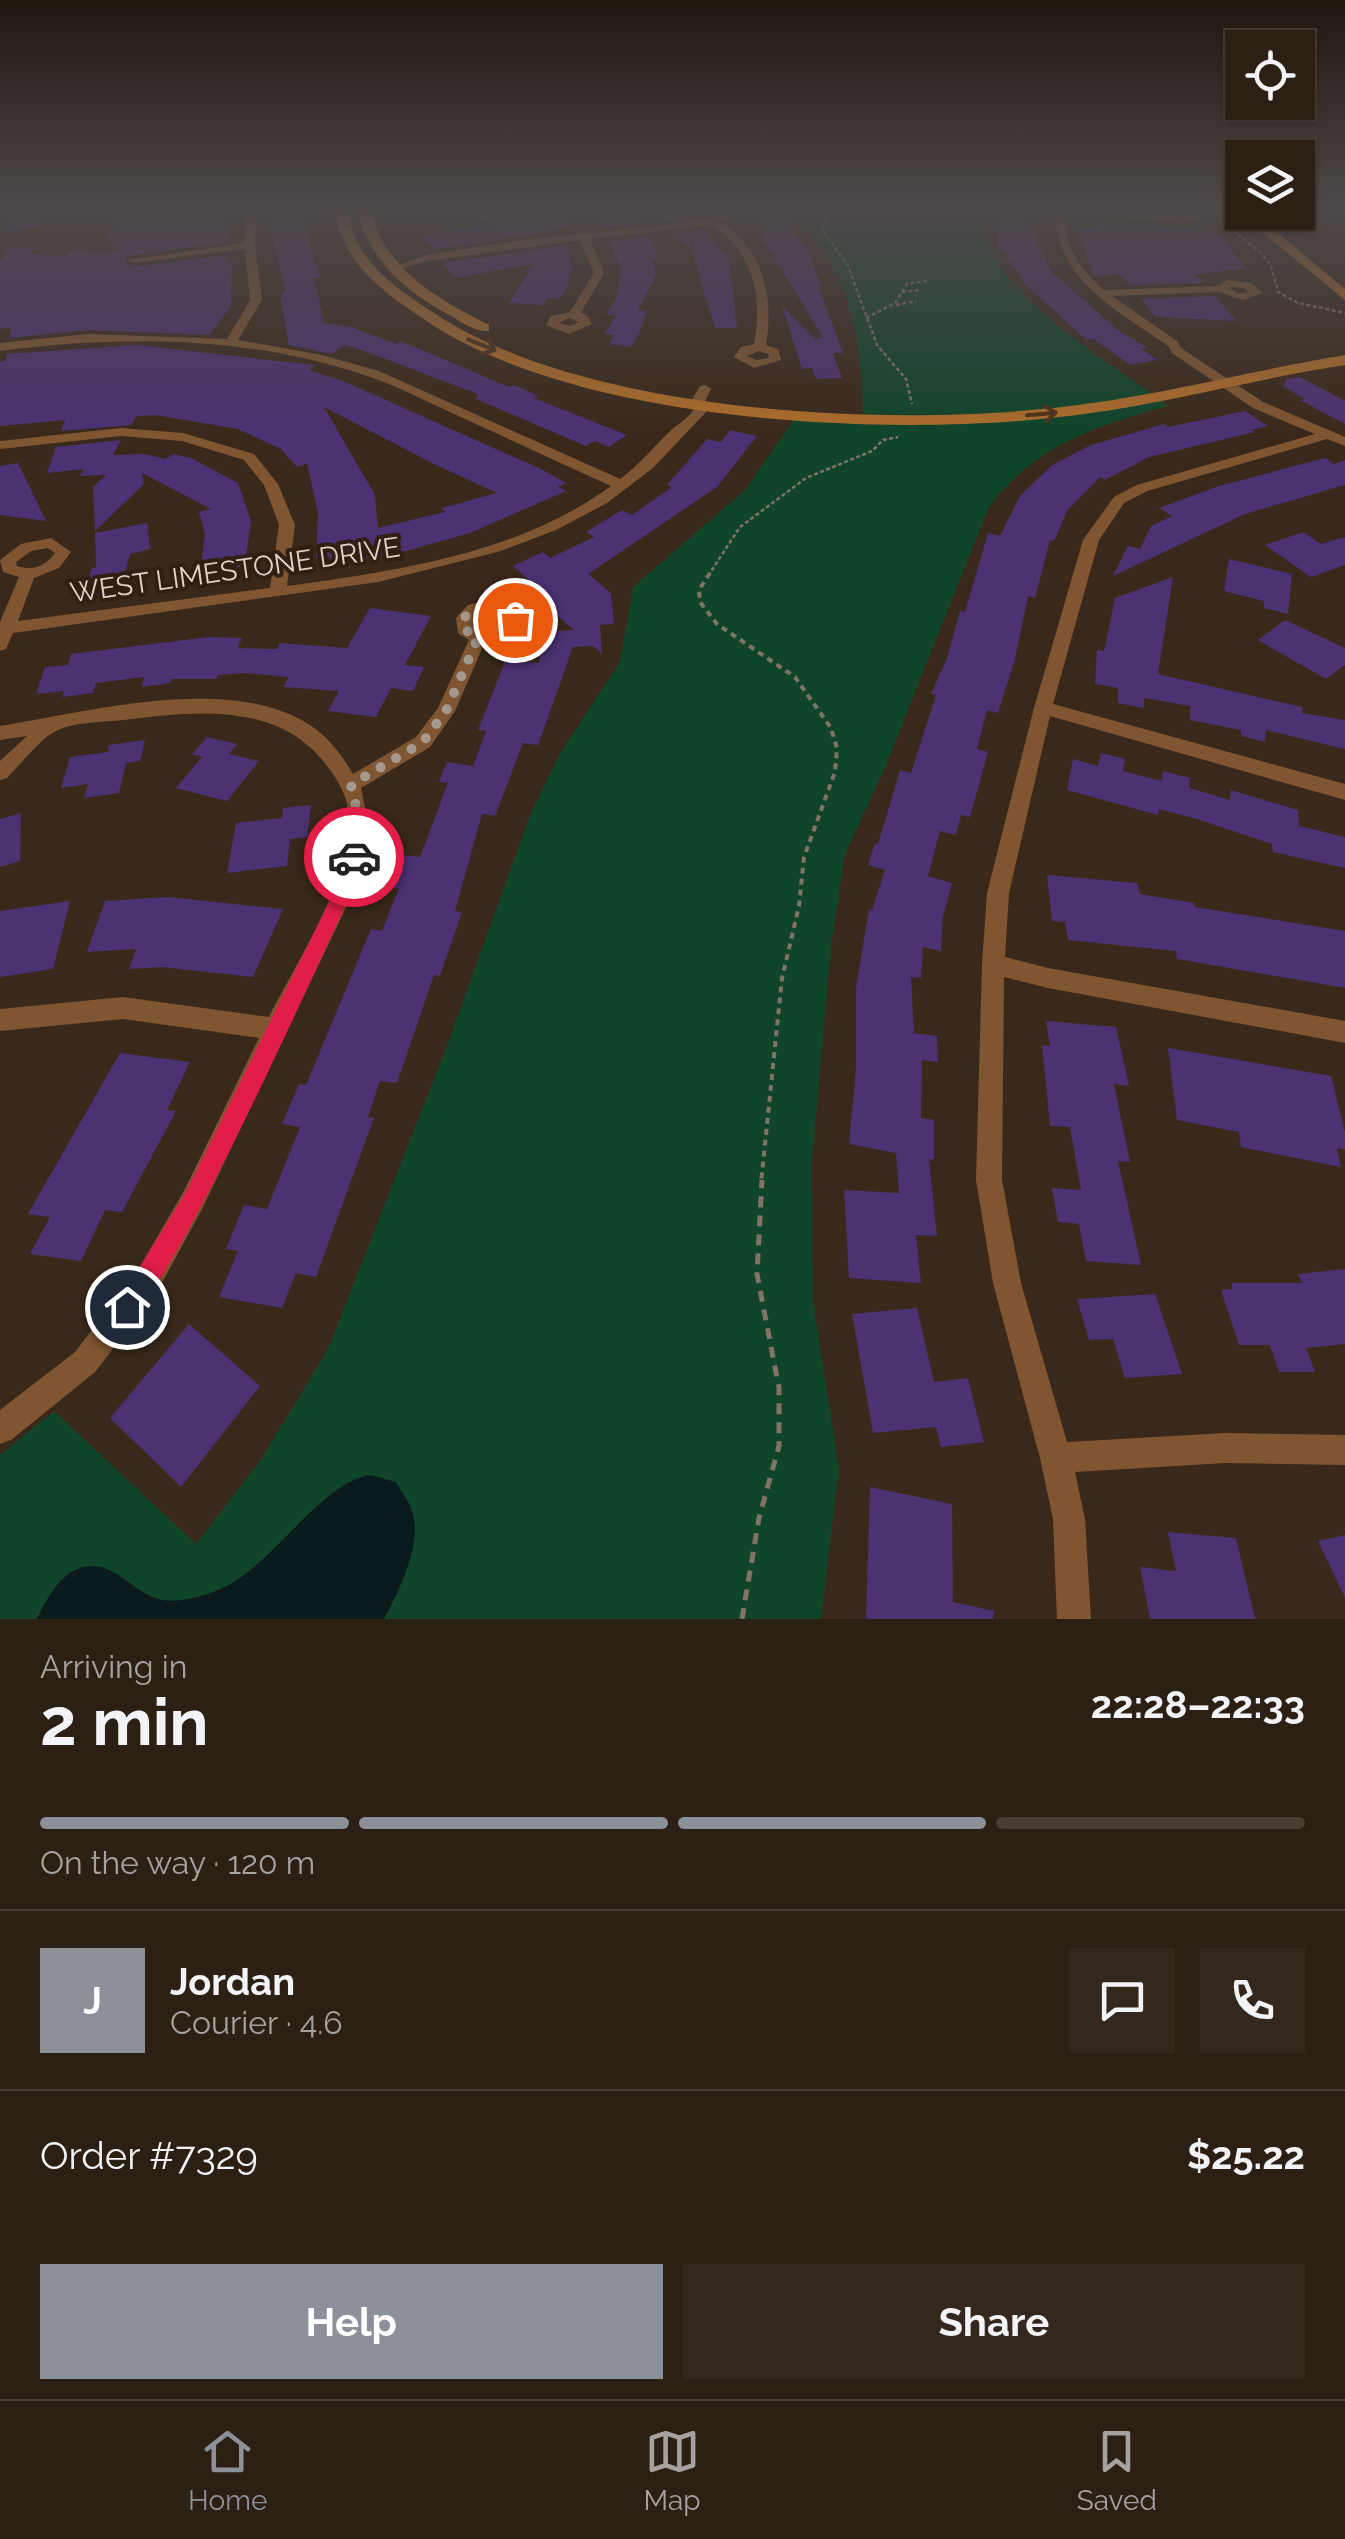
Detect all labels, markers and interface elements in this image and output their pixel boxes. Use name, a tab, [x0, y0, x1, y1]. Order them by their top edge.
map controls	[1225, 30, 1315, 230]
button: locate	[1225, 30, 1315, 120]
button: layers	[1225, 140, 1315, 230]
one-way arrow	[466, 337, 496, 355]
one-way arrow	[1026, 404, 1058, 423]
street label: WEST LIMESTONE DRIVE	[68, 531, 402, 609]
pin	[473, 578, 558, 663]
icon: bag	[488, 593, 543, 648]
courier	[304, 807, 404, 907]
icon: car	[327, 830, 382, 885]
pin	[85, 1265, 170, 1350]
icon: home	[100, 1280, 155, 1335]
text: Arriving in	[40, 1648, 187, 1685]
text: 22:28–22:33	[1091, 1682, 1305, 1727]
text: 2 min	[40, 1684, 209, 1760]
text: On the way · 120 m	[40, 1844, 315, 1881]
button: chat	[1070, 1948, 1175, 2053]
button: phone	[1200, 1948, 1305, 2053]
text: Jordan	[170, 1959, 295, 2004]
text: J	[83, 1978, 102, 2023]
text: Courier · 4.6	[170, 2004, 343, 2041]
text: Order #7329	[40, 2133, 258, 2178]
text: $25.22	[1187, 2133, 1305, 2178]
button: Help	[40, 2264, 663, 2379]
button: Share	[683, 2264, 1305, 2379]
tab: Home	[188, 2424, 267, 2517]
tab: Map	[644, 2424, 701, 2517]
tab: Saved	[1077, 2424, 1157, 2517]

